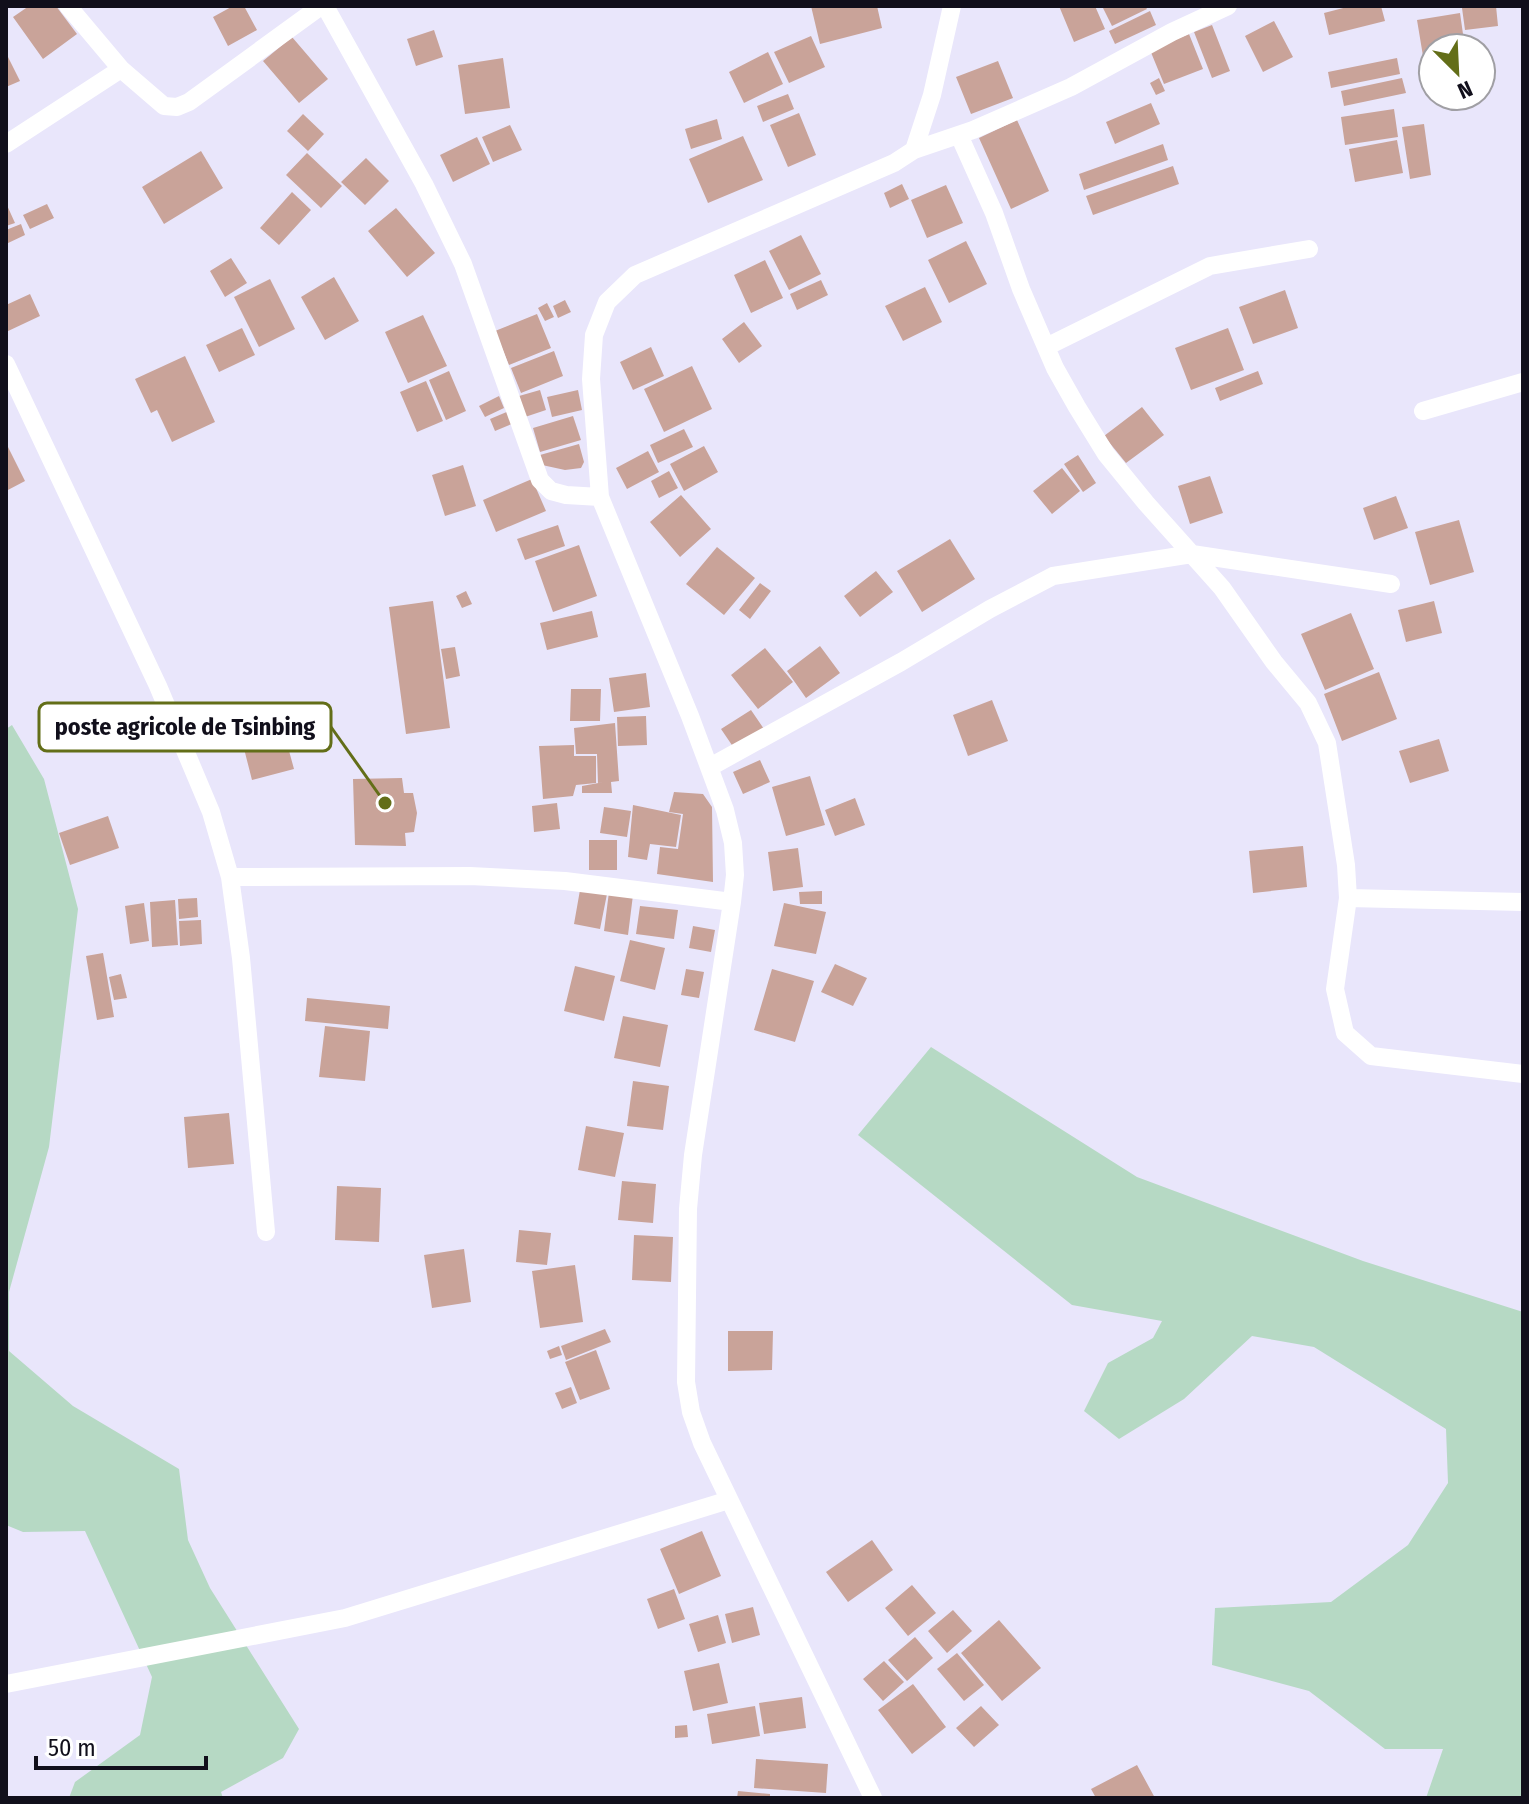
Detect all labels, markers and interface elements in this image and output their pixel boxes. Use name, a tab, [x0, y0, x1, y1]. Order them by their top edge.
north arrow	[1417, 32, 1497, 112]
text: N	[1453, 75, 1476, 105]
callout: poste agricole de Tsinbing	[39, 703, 331, 751]
text: poste agricole de Tsinbing	[55, 713, 315, 741]
scale bar	[36, 1720, 206, 1770]
text: 50 m	[48, 1734, 96, 1762]

